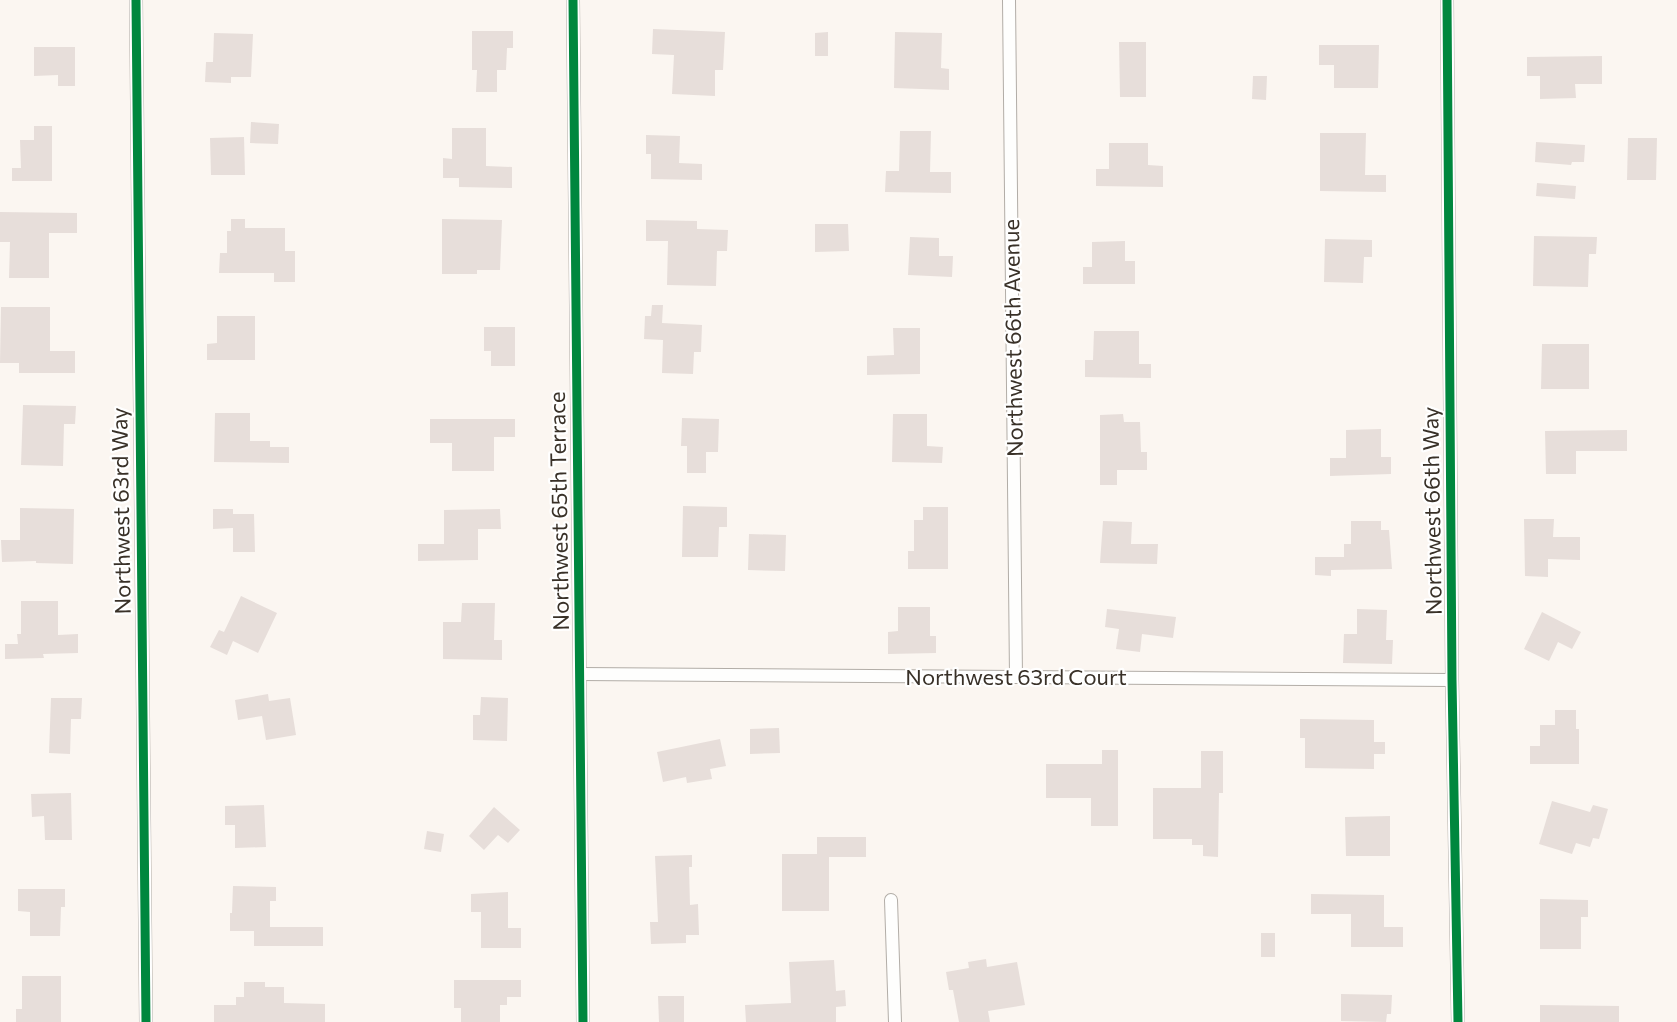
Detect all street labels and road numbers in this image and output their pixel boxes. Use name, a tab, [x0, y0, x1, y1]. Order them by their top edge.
street label: Northwest 66th Avenue	[997, 219, 1028, 457]
street label: Northwest 65th Terrace	[543, 391, 574, 631]
street label: Northwest 63rd Way	[105, 407, 136, 615]
street label: Northwest 66th Way	[1416, 407, 1447, 615]
street label: Northwest 63rd Court	[905, 663, 1127, 690]

